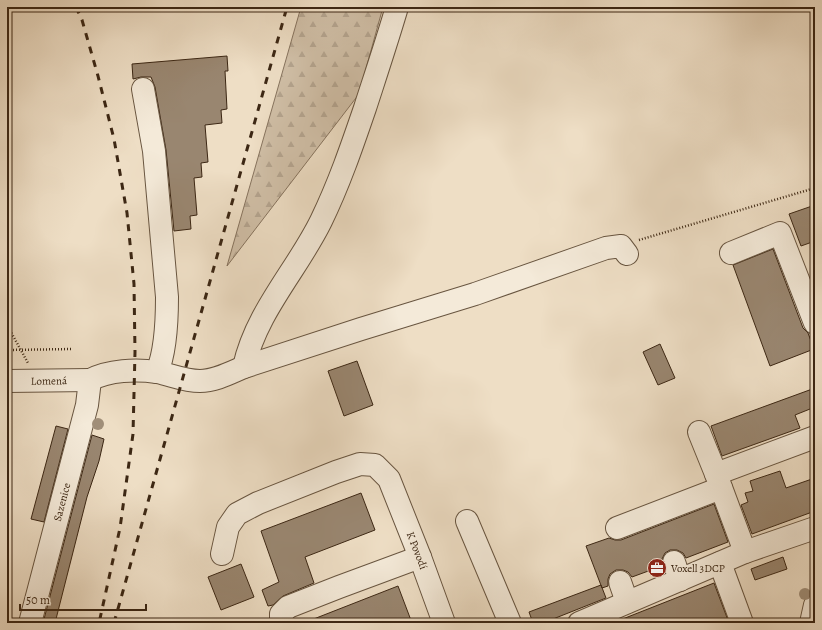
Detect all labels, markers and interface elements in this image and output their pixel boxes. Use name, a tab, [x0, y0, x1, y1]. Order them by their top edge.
street label: Lomená	[31, 373, 68, 389]
street label: Sazenice	[50, 481, 74, 523]
street label: K Povodí	[403, 530, 431, 571]
office icon: Voxell 3DCP	[646, 557, 668, 579]
place label: Voxell 3DCP	[670, 561, 725, 576]
scale bar	[20, 586, 146, 612]
text: 50 m	[26, 592, 50, 608]

